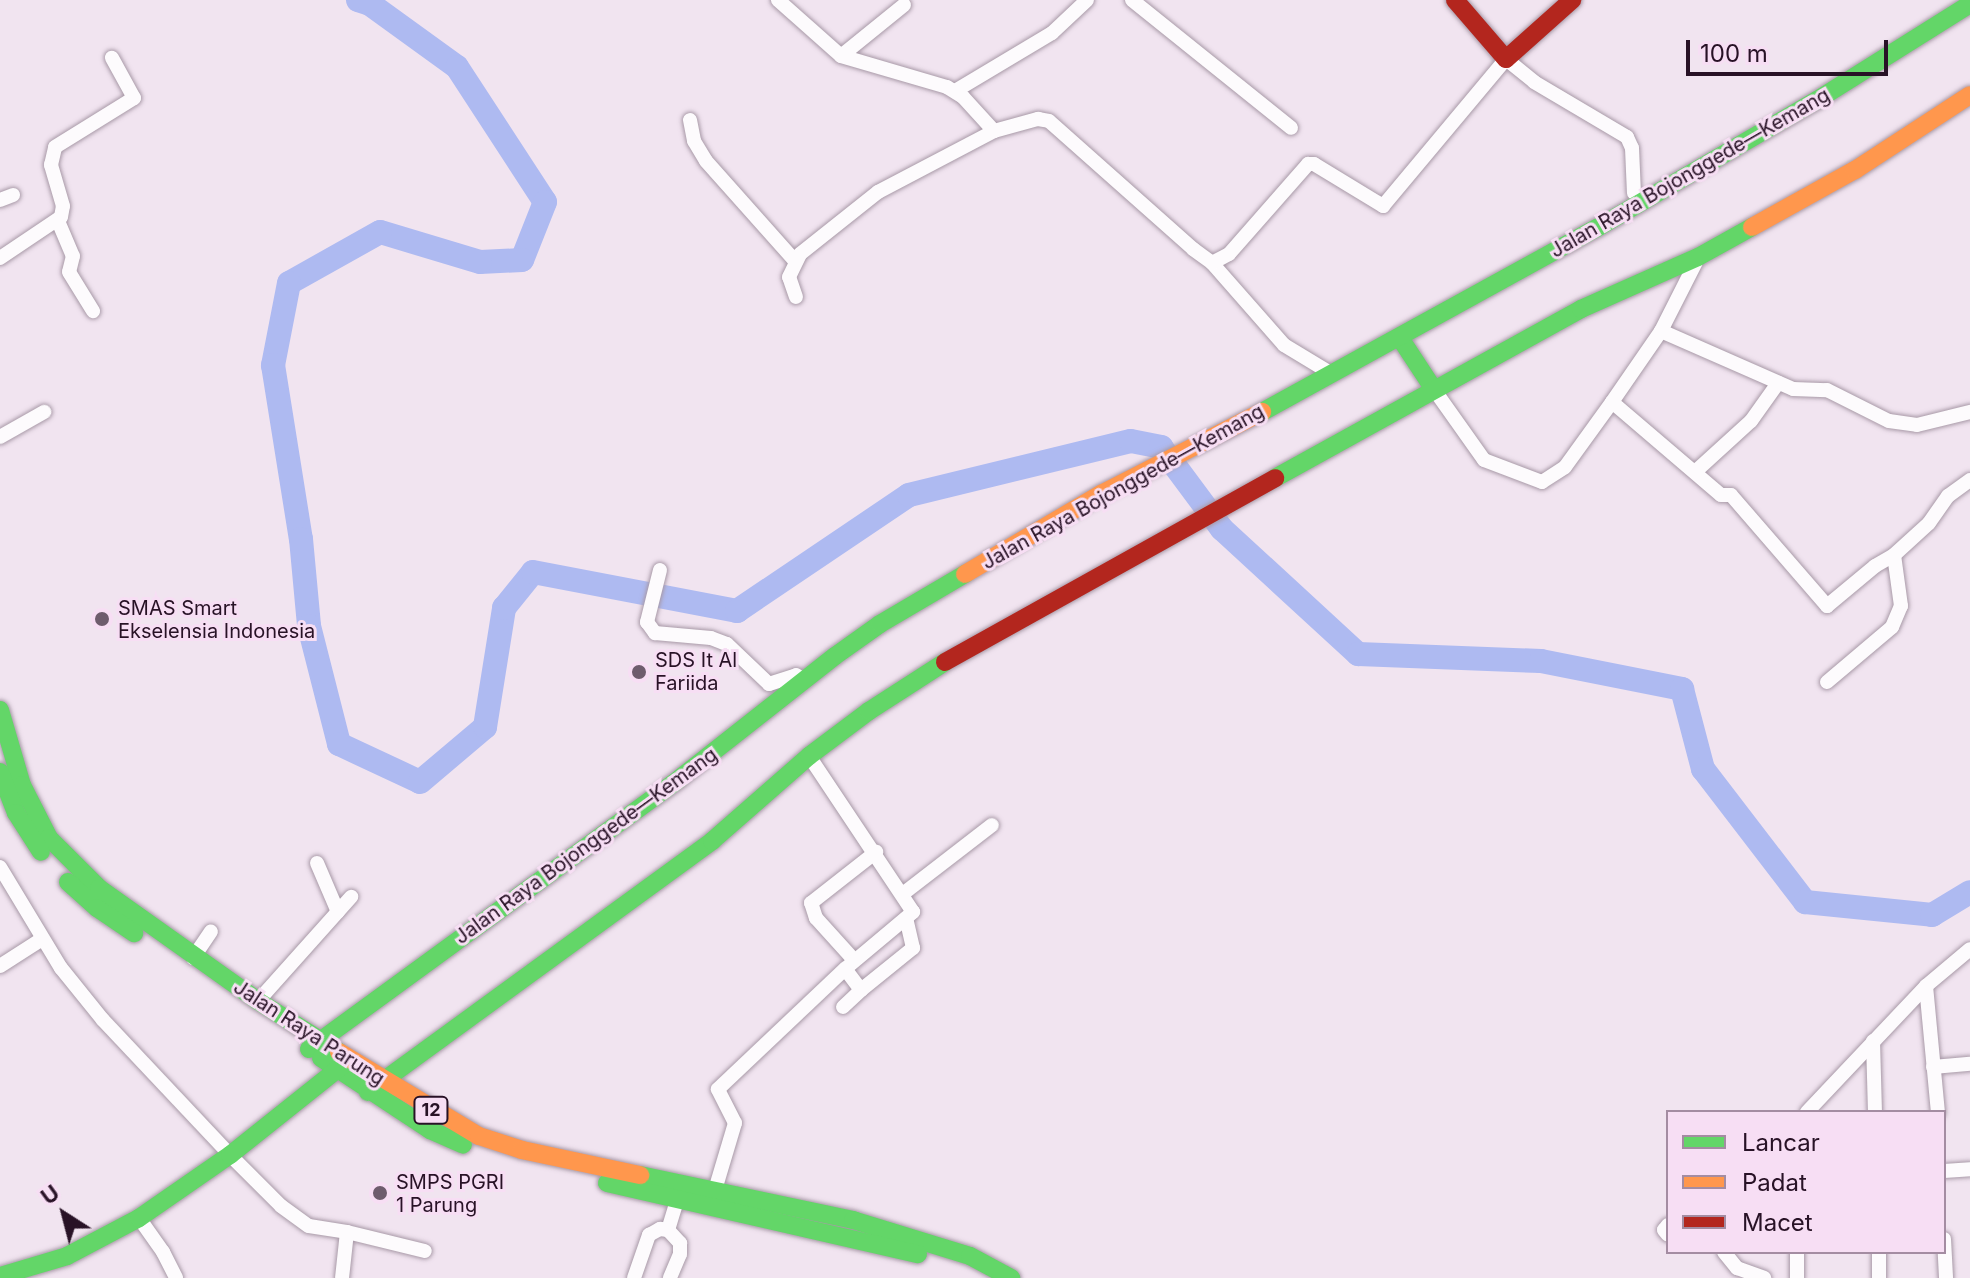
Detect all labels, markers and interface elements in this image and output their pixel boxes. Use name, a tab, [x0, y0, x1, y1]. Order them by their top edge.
scale bar	[1690, 24, 1892, 74]
text: 100 m	[1700, 39, 1768, 68]
street label: Jalan Raya Bojonggede—Kemang	[1546, 83, 1834, 263]
street label: Jalan Raya Bojonggede—Kemang	[978, 399, 1268, 575]
place label: SMAS Smart Ekselensia Indonesia	[118, 596, 315, 643]
marker: SMAS Smart Ekselensia Indonesia	[93, 610, 111, 628]
place label: SDS It Al Fariida	[655, 648, 737, 695]
marker: SDS It Al Fariida	[630, 663, 648, 681]
street label: Jalan Raya Bojonggede—Kemang	[450, 743, 722, 949]
street label: Jalan Raya Parung	[229, 975, 389, 1091]
road number: 12	[413, 1096, 449, 1124]
legend	[1666, 1110, 1946, 1254]
text: Lancar	[1742, 1128, 1820, 1157]
text: Padat	[1742, 1168, 1807, 1197]
place label: SMPS PGRI 1 Parung	[396, 1170, 504, 1217]
north arrow	[24, 1174, 104, 1254]
text: U	[36, 1179, 64, 1210]
marker: SMPS PGRI 1 Parung	[371, 1184, 389, 1202]
text: Macet	[1742, 1208, 1813, 1237]

